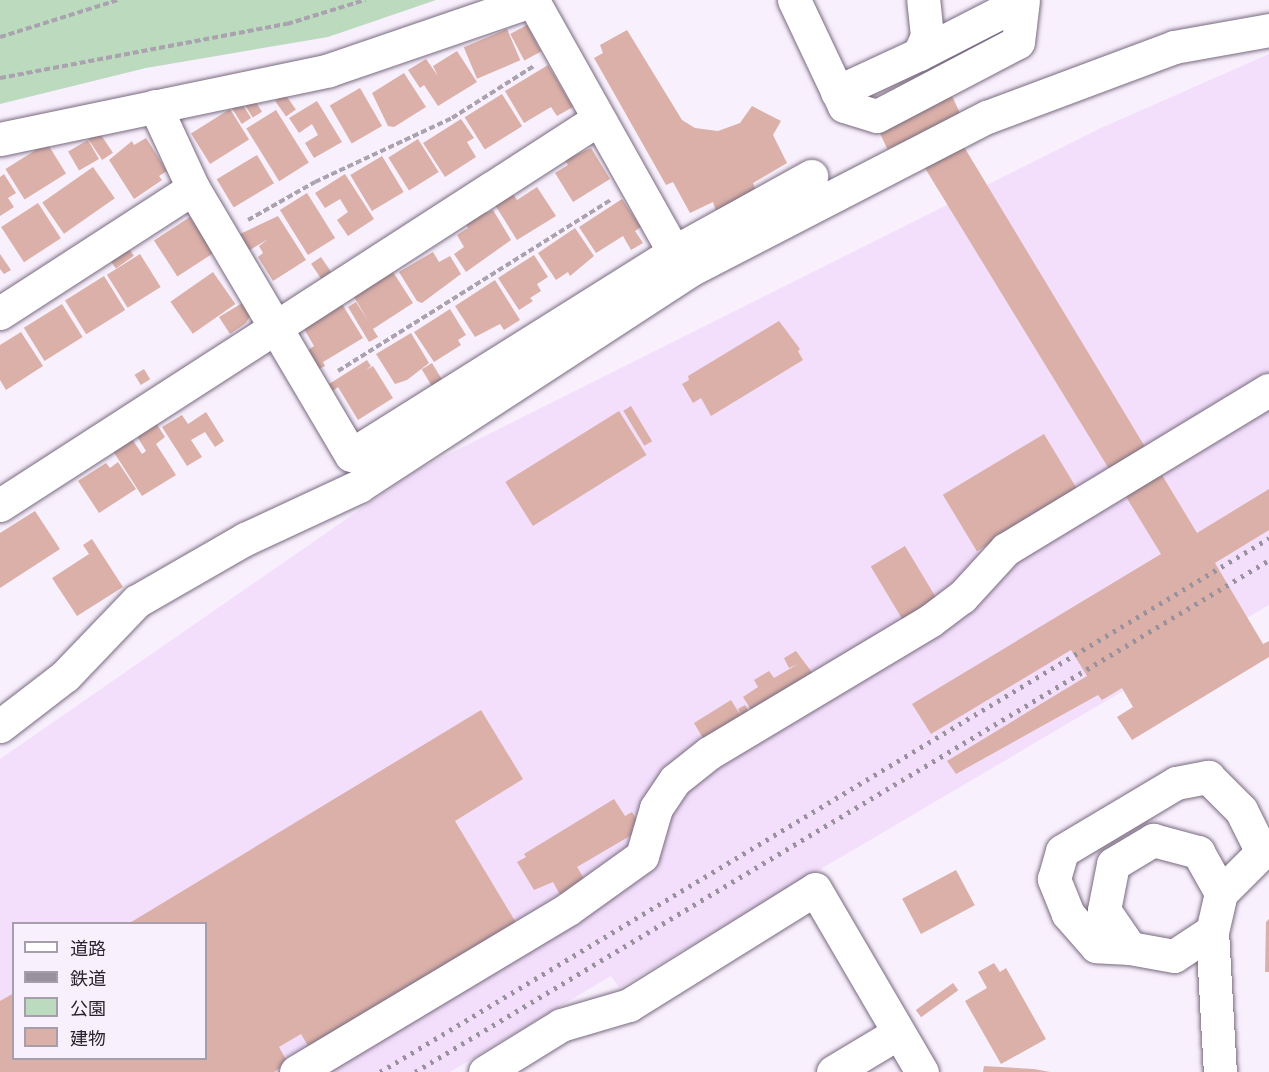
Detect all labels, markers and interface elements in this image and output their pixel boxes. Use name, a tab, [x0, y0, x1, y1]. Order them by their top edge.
legend	[12, 922, 207, 1060]
text: 道路	[70, 939, 106, 960]
text: 鉄道	[70, 969, 106, 990]
text: 公園	[70, 999, 106, 1020]
text: 建物	[70, 1029, 106, 1050]

